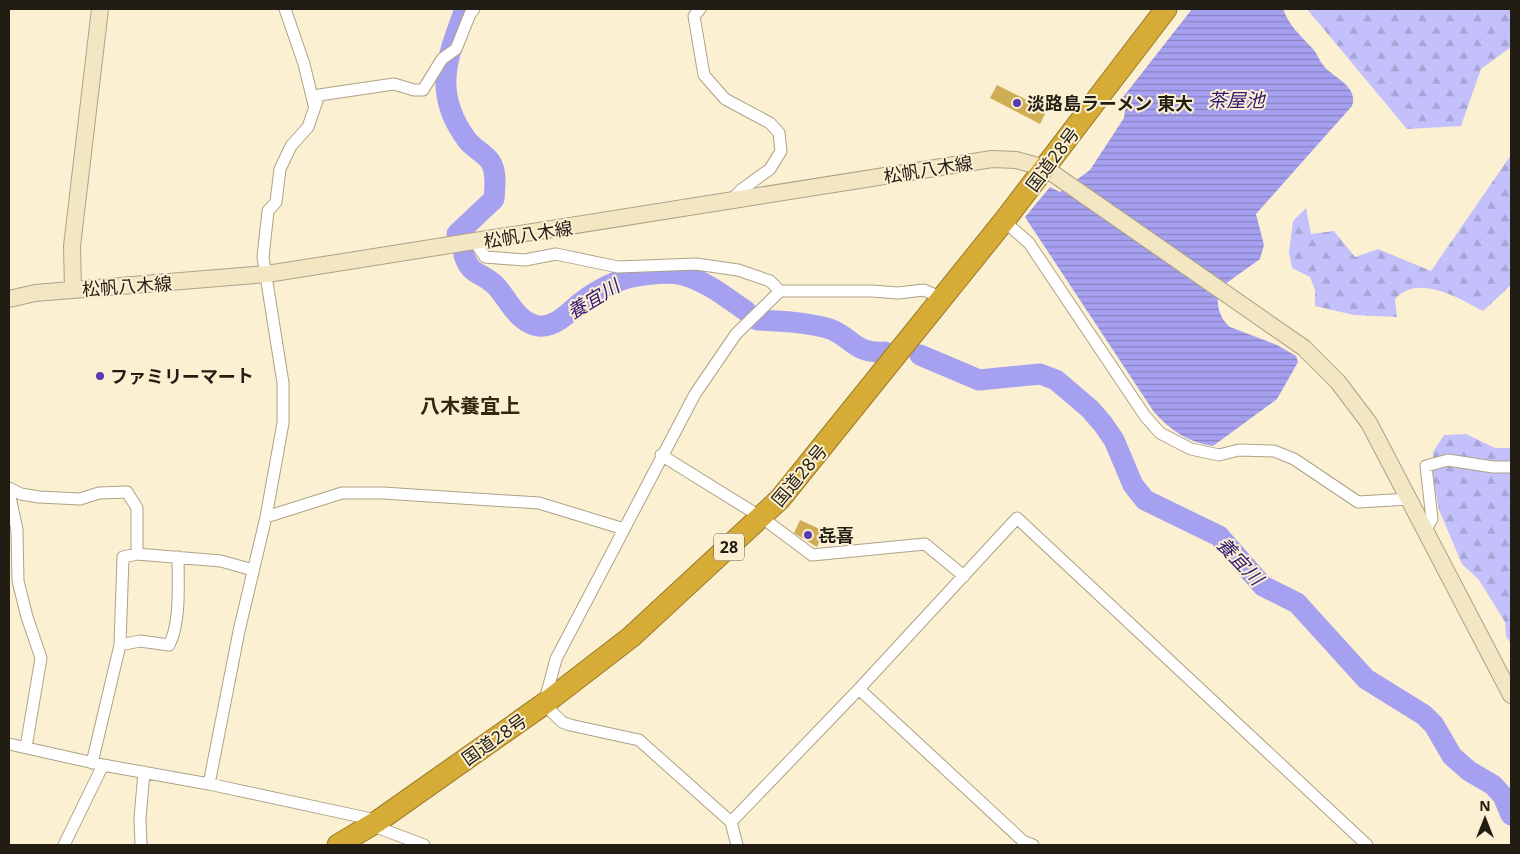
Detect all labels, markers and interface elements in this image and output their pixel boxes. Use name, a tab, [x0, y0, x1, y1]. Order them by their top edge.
water label: 茶屋池	[1207, 87, 1266, 113]
place label: 淡路島ラーメン 東大	[1027, 91, 1193, 115]
marker: 淡路島ラーメン 東大	[1011, 97, 1023, 109]
street label: 国道28号	[1020, 122, 1084, 196]
street label: 松帆八木線	[882, 150, 974, 188]
street label: 松帆八木線	[482, 215, 574, 253]
street label: 松帆八木線	[81, 271, 173, 301]
water label: 養宜川	[562, 272, 626, 325]
place label: ファミリーマート	[110, 364, 254, 388]
marker: ファミリーマート	[94, 370, 106, 382]
district label: 八木養宜上	[420, 392, 520, 419]
street label: 国道28号	[766, 439, 832, 511]
place label: 㐂喜	[818, 523, 854, 547]
marker: 㐂喜	[802, 529, 814, 541]
water label: 養宜川	[1211, 531, 1271, 592]
road number: 28	[714, 534, 744, 560]
street label: 国道28号	[457, 708, 531, 770]
north arrow	[1460, 794, 1510, 844]
text: N	[1479, 796, 1491, 815]

